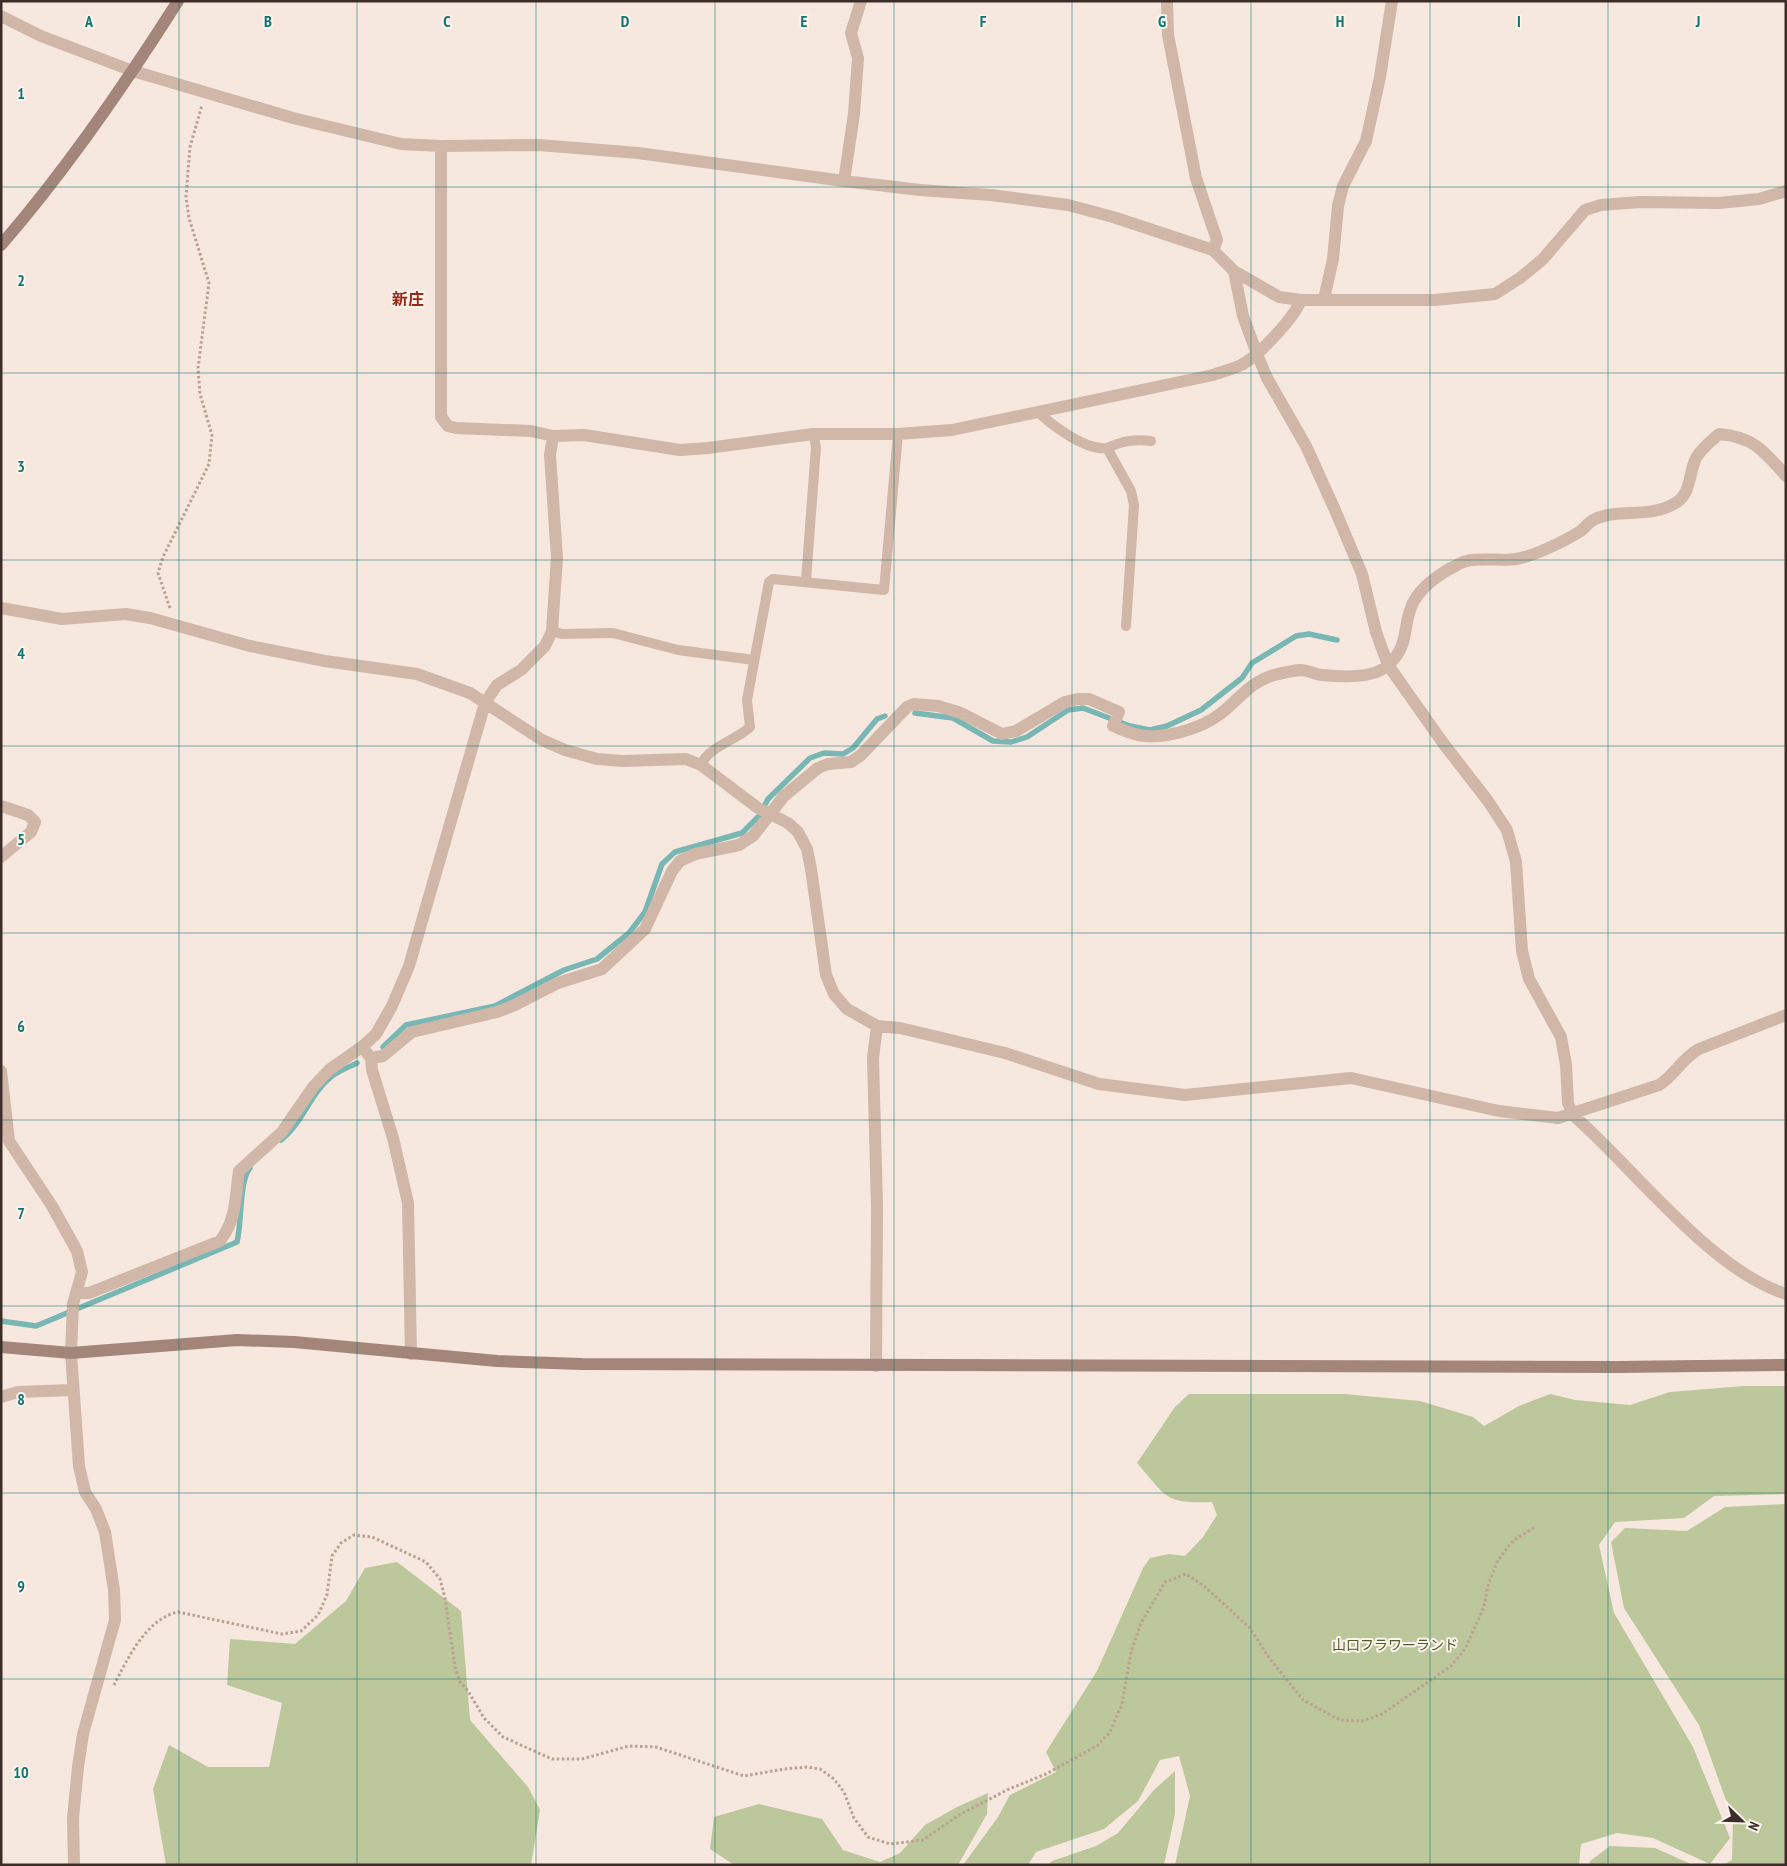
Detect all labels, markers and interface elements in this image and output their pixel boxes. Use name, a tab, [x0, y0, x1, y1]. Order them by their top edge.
text: A	[84, 11, 94, 31]
text: B	[264, 11, 272, 31]
text: C	[443, 11, 451, 31]
text: D	[621, 11, 630, 31]
text: E	[801, 11, 808, 31]
text: F	[980, 11, 987, 31]
text: G	[1158, 11, 1166, 31]
text: H	[1336, 11, 1344, 31]
text: I	[1517, 11, 1521, 31]
text: J	[1695, 11, 1700, 31]
text: 1	[17, 83, 25, 103]
text: 2	[17, 270, 25, 290]
district label: 新庄	[392, 289, 424, 309]
text: 3	[17, 456, 25, 476]
text: 4	[17, 643, 25, 663]
text: 5	[17, 829, 25, 849]
text: 6	[17, 1016, 25, 1036]
text: 7	[17, 1203, 25, 1223]
text: 8	[17, 1389, 25, 1409]
text: 9	[17, 1576, 25, 1596]
park label: 山口フラワーランド	[1332, 1636, 1458, 1654]
text: 10	[13, 1762, 29, 1782]
north arrow	[1717, 1796, 1767, 1846]
text: N	[1744, 1819, 1764, 1833]

